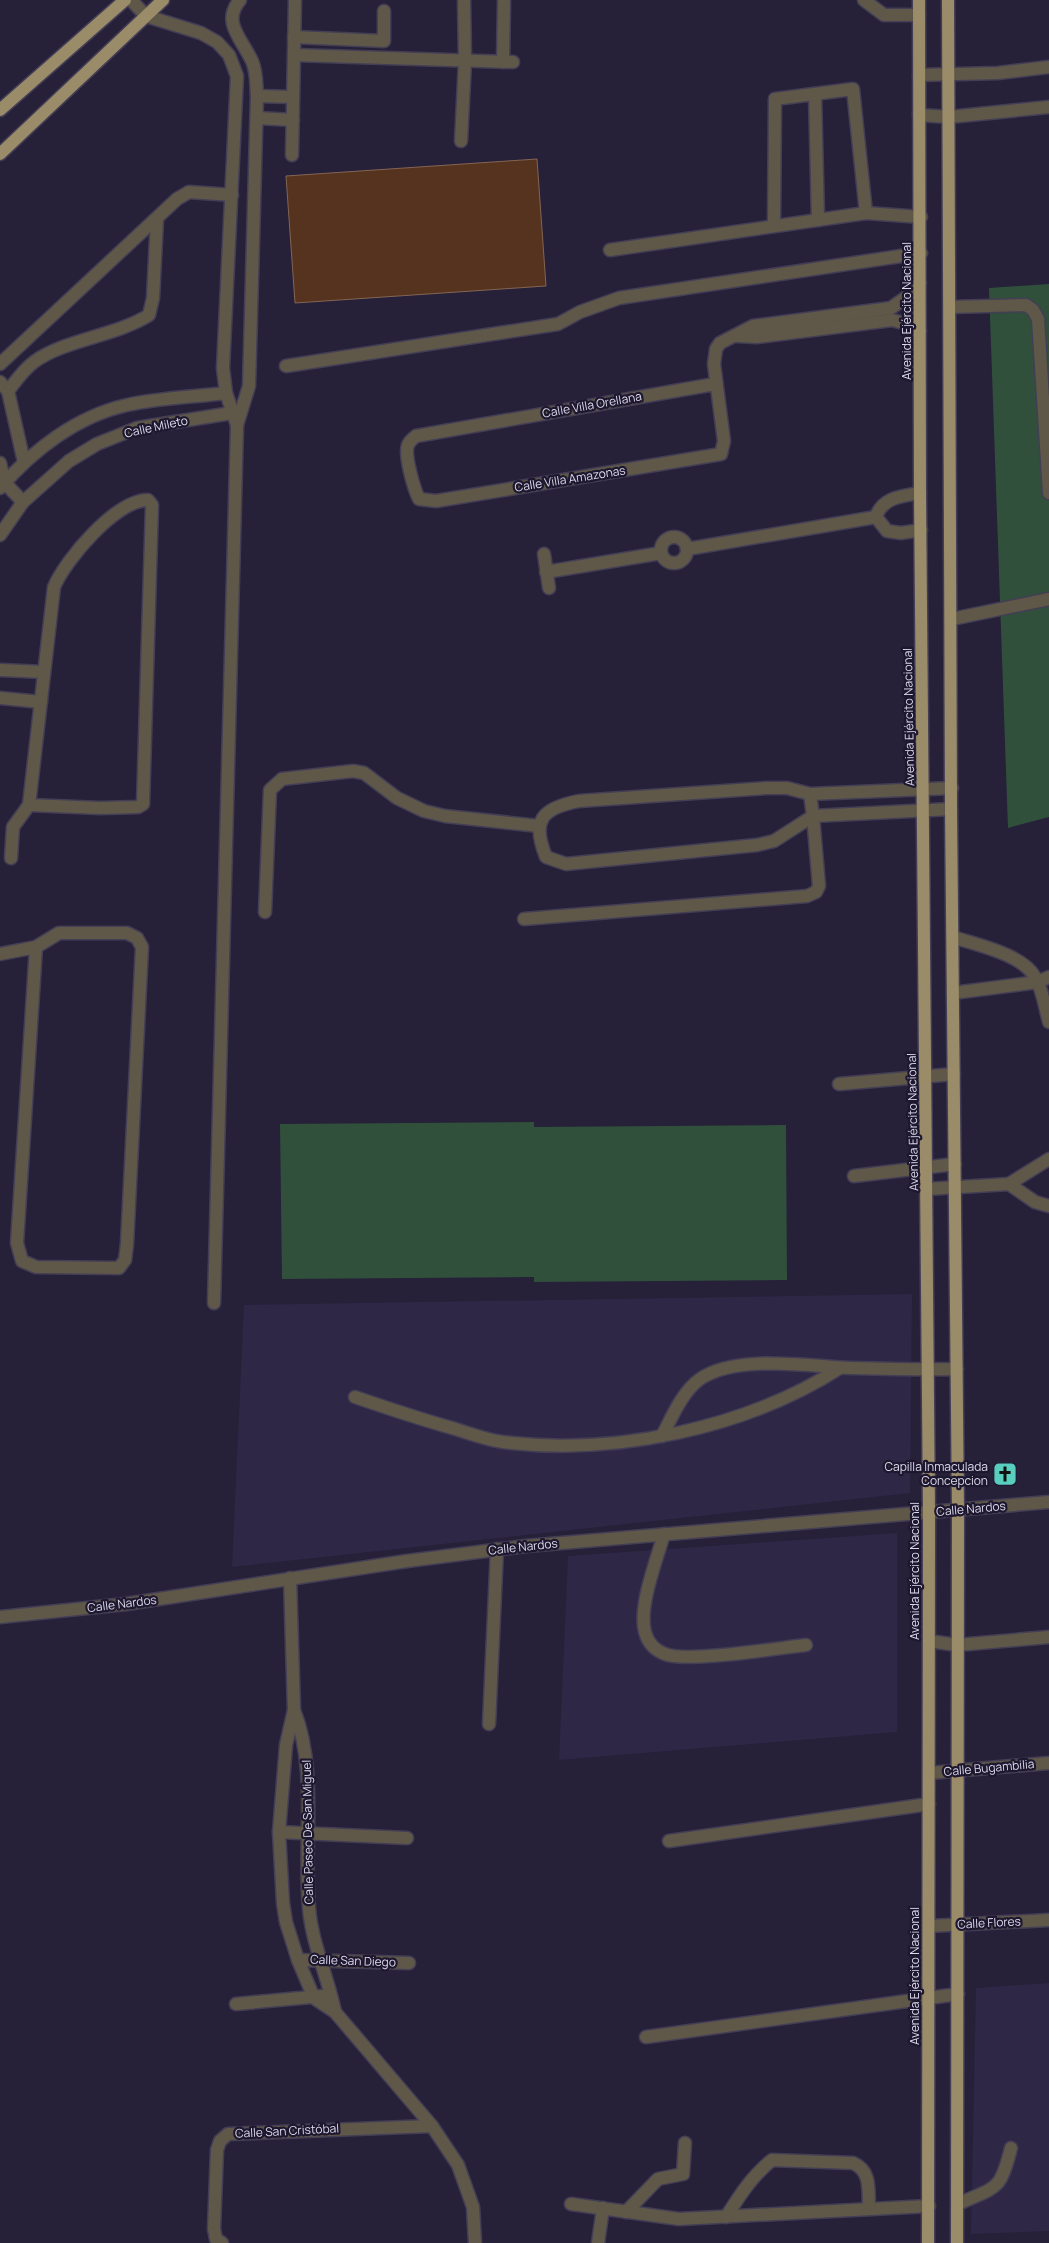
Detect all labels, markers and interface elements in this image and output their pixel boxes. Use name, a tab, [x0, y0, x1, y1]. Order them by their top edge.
street label: Avenida Ejército Nacional	[898, 242, 915, 380]
street label: Calle Villa Orellana	[541, 387, 643, 422]
street label: Calle Mileto	[123, 411, 189, 442]
street label: Calle Villa Amazonas	[513, 461, 627, 496]
street label: Avenida Ejército Nacional	[899, 648, 918, 786]
street label: Avenida Ejército Nacional	[903, 1053, 922, 1191]
place label: Capilla Inmaculada Concepcion	[884, 1458, 988, 1489]
church icon: Capilla Inmaculada Concepcion	[992, 1461, 1018, 1487]
street label: Calle Nardos	[935, 1497, 1006, 1520]
street label: Avenida Ejército Nacional	[906, 1502, 923, 1640]
street label: Calle Nardos	[487, 1534, 559, 1559]
street label: Calle Nardos	[86, 1591, 158, 1616]
street label: Calle Bugambilia	[943, 1755, 1035, 1780]
street label: Calle Paseo De San Miguel	[298, 1760, 317, 1905]
street label: Avenida Ejército Nacional	[906, 1907, 923, 2045]
street label: Calle Flores	[957, 1912, 1021, 1933]
street label: Calle San Diego	[310, 1951, 396, 1970]
street label: Calle San Cristóbal	[235, 2119, 339, 2142]

